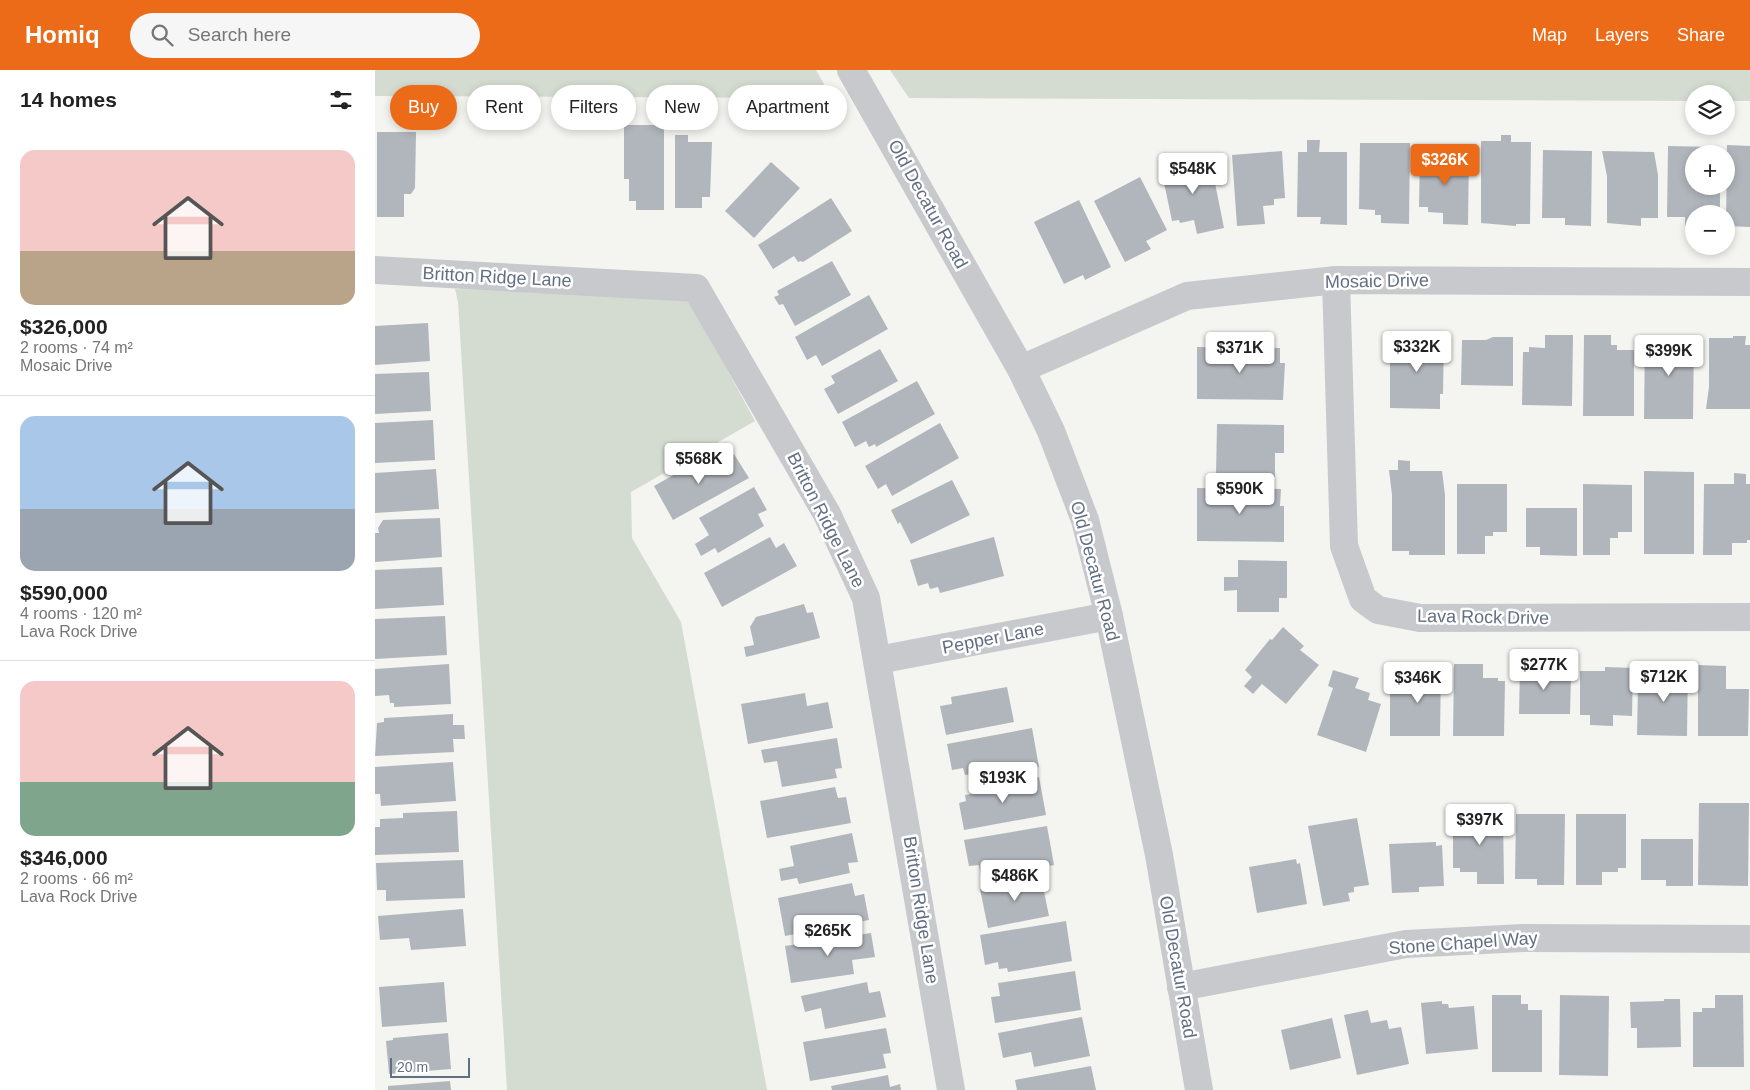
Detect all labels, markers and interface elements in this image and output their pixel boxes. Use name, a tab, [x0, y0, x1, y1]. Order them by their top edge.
search box	[130, 13, 480, 58]
text: Homiq	[25, 21, 100, 48]
icon: search	[148, 21, 176, 49]
text: Search here	[188, 24, 291, 45]
text: Map	[1532, 25, 1567, 45]
text: Layers	[1595, 25, 1649, 45]
text: Share	[1677, 25, 1725, 45]
chip: Buy	[390, 85, 457, 130]
chip: Rent	[467, 85, 541, 130]
chip: Filters	[551, 85, 636, 130]
chip: New	[646, 85, 718, 130]
chip: Apartment	[728, 85, 847, 130]
map controls	[1685, 85, 1735, 255]
button: layers	[1685, 85, 1735, 135]
icon: filters	[327, 86, 355, 114]
text: 14 homes	[20, 88, 117, 111]
street label: Old Decatur Road	[884, 136, 972, 272]
pin: $326K	[1410, 144, 1480, 186]
button: +	[1685, 145, 1735, 195]
text: $326K	[1421, 151, 1469, 168]
pin: $548K	[1158, 152, 1228, 195]
text: $548K	[1169, 160, 1217, 177]
icon: home	[143, 183, 233, 273]
button: −	[1685, 205, 1735, 255]
street label: Britton Ridge Lane	[422, 263, 572, 291]
street label: Mosaic Drive	[1325, 270, 1429, 292]
text: $326,000	[20, 315, 108, 338]
pin: $332K	[1382, 330, 1452, 373]
pin: $371K	[1205, 332, 1275, 374]
pin: $399K	[1634, 334, 1704, 377]
text: $332K	[1393, 338, 1441, 355]
text: 2 rooms · 74 m²	[20, 339, 133, 356]
text: $371K	[1216, 339, 1264, 356]
text: $399K	[1645, 342, 1693, 359]
text: Mosaic Drive	[20, 357, 112, 374]
pin: $568K	[664, 442, 734, 485]
icon: home	[143, 448, 233, 538]
street label: Britton Ridge Lane	[783, 449, 869, 591]
text: $568K	[675, 450, 723, 467]
pin: $590K	[1205, 472, 1275, 515]
text: $590K	[1216, 480, 1264, 497]
street label: Old Decatur Road	[1067, 499, 1123, 643]
text: $590,000	[20, 581, 108, 604]
text: 4 rooms · 120 m²	[20, 605, 142, 622]
street label: Lava Rock Drive	[1417, 606, 1549, 628]
street label: Pepper Lane	[940, 618, 1046, 658]
text: Lava Rock Drive	[20, 623, 137, 640]
pin: $277K	[1509, 648, 1579, 691]
text: $277K	[1520, 656, 1568, 673]
pin: $712K	[1629, 660, 1699, 703]
pin: $346K	[1383, 662, 1453, 704]
text: $712K	[1640, 668, 1688, 685]
text: $346K	[1394, 669, 1442, 686]
icon: home	[143, 713, 233, 803]
pin: $193K	[968, 762, 1038, 804]
text: $193K	[979, 769, 1027, 786]
pin: $397K	[1445, 804, 1515, 846]
text: $397K	[1456, 811, 1504, 828]
street label: Britton Ridge Lane	[899, 835, 943, 985]
text: $346,000	[20, 846, 108, 869]
pin: $486K	[980, 860, 1050, 902]
text: $486K	[991, 867, 1039, 884]
text: 2 rooms · 66 m²	[20, 870, 133, 887]
text: Lava Rock Drive	[20, 888, 137, 905]
street label: Old Decatur Road	[1156, 894, 1200, 1040]
pin: $265K	[793, 914, 863, 957]
text: $265K	[804, 922, 852, 939]
street label: Stone Chapel Way	[1388, 928, 1538, 958]
scale bar	[390, 1055, 470, 1078]
text: 20 m	[397, 1059, 428, 1075]

